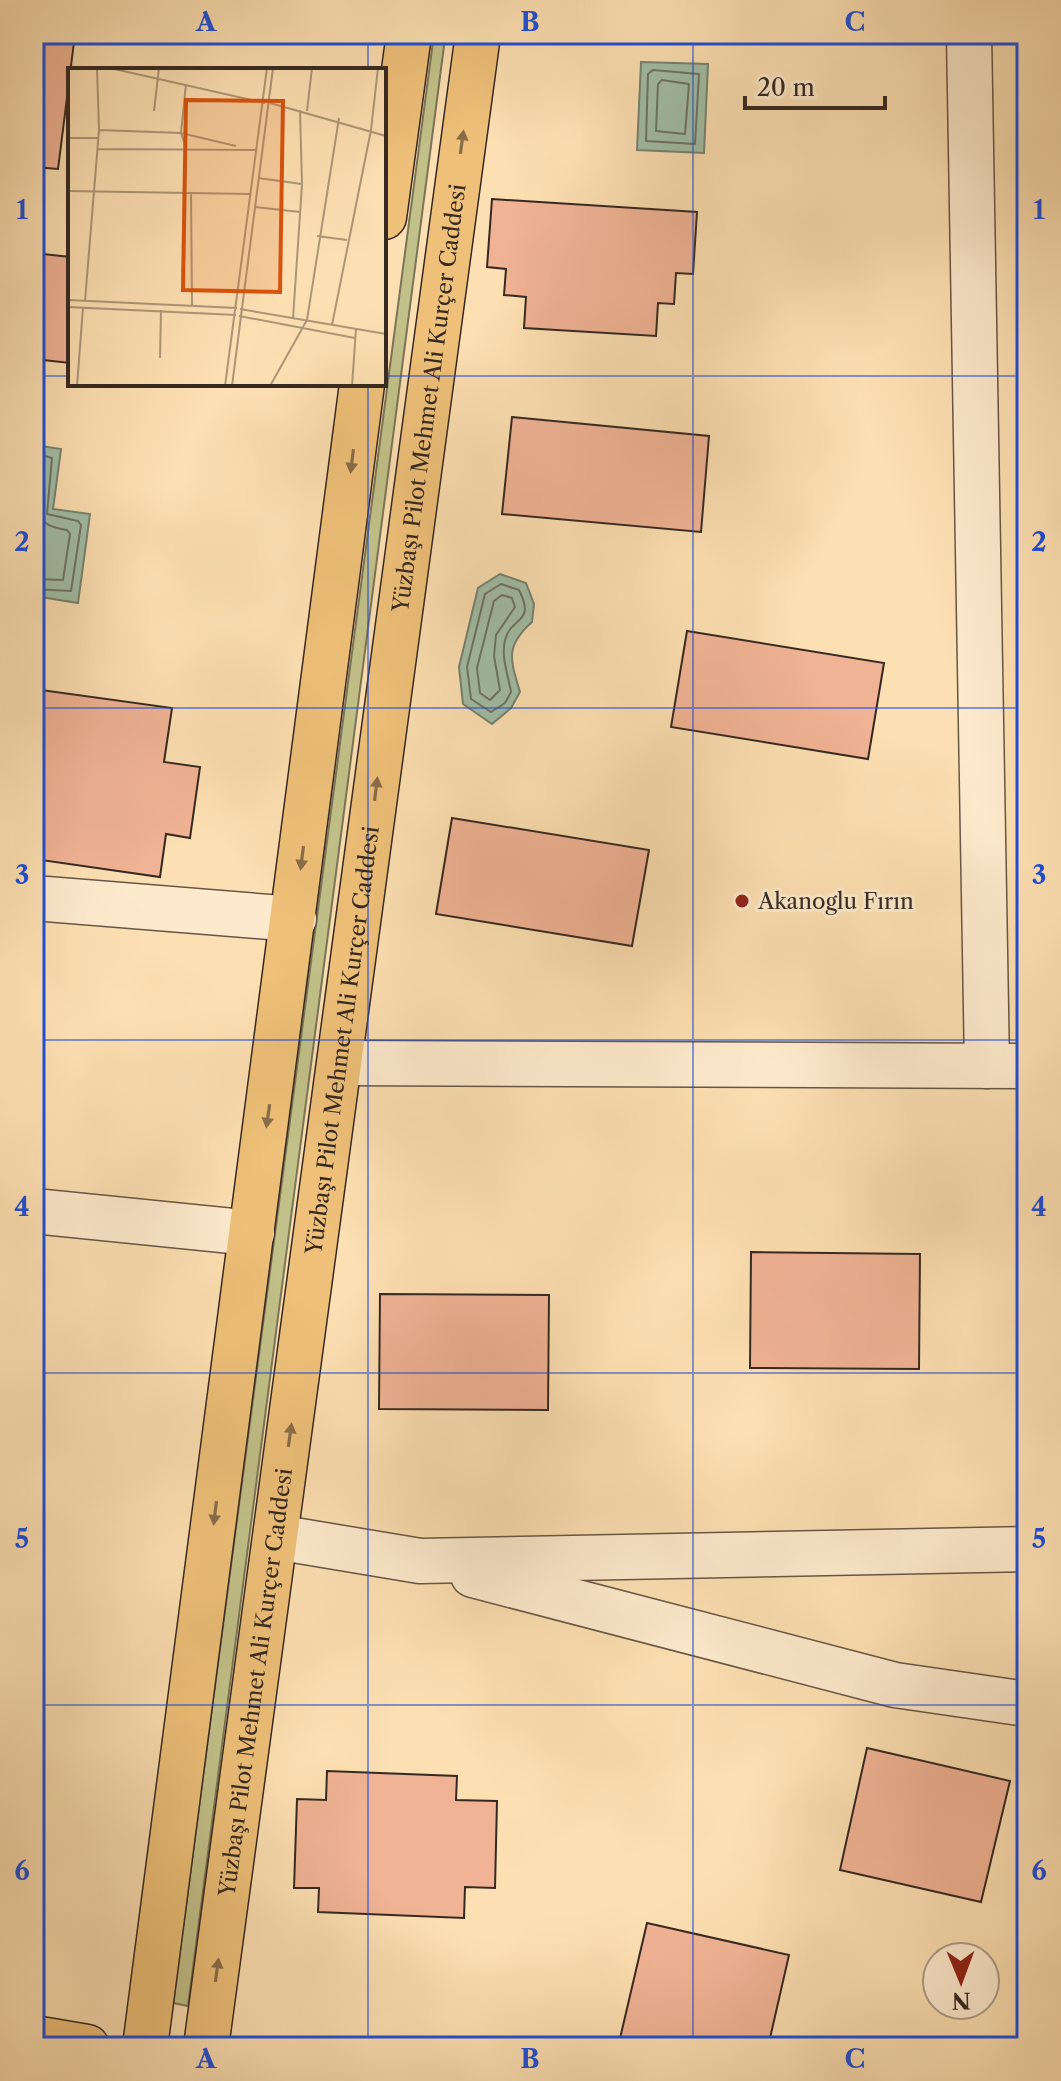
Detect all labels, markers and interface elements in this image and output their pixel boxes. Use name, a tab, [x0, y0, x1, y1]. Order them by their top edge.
text: A	[195, 6, 217, 38]
text: B	[520, 6, 540, 38]
text: C	[845, 6, 865, 38]
scale bar	[745, 60, 885, 110]
inset map	[68, 68, 386, 386]
text: 20 m	[757, 73, 815, 102]
one-way arrow	[456, 129, 469, 154]
street label: Yüzbaşı Pilot Mehmet Ali Kurçer Caddesi	[387, 182, 472, 615]
text: 1	[16, 194, 28, 226]
text: 1	[1033, 194, 1045, 226]
one-way arrow	[345, 449, 358, 474]
text: 2	[14, 526, 30, 558]
text: 2	[1031, 526, 1047, 558]
one-way arrow	[370, 776, 383, 801]
street label: Yüzbaşı Pilot Mehmet Ali Kurçer Caddesi	[300, 824, 385, 1257]
one-way arrow	[295, 846, 308, 871]
text: 3	[15, 859, 29, 891]
text: 3	[1032, 859, 1046, 891]
place label: Akanoglu Fırın	[757, 888, 914, 915]
marker: Akanoglu Fırın	[733, 892, 751, 910]
one-way arrow	[261, 1104, 274, 1129]
text: 4	[14, 1191, 30, 1223]
text: 4	[1031, 1191, 1047, 1223]
one-way arrow	[284, 1422, 297, 1447]
street label: Yüzbaşı Pilot Mehmet Ali Kurçer Caddesi	[213, 1466, 298, 1899]
one-way arrow	[209, 1500, 222, 1525]
text: 5	[15, 1523, 29, 1555]
text: 5	[1032, 1523, 1046, 1555]
text: 6	[14, 1855, 30, 1887]
text: 6	[1031, 1855, 1047, 1887]
north arrow	[921, 1941, 1001, 2021]
one-way arrow	[211, 1957, 224, 1982]
text: N	[952, 1987, 971, 2014]
text: A	[195, 2043, 217, 2075]
text: B	[520, 2043, 540, 2075]
text: C	[845, 2043, 865, 2075]

